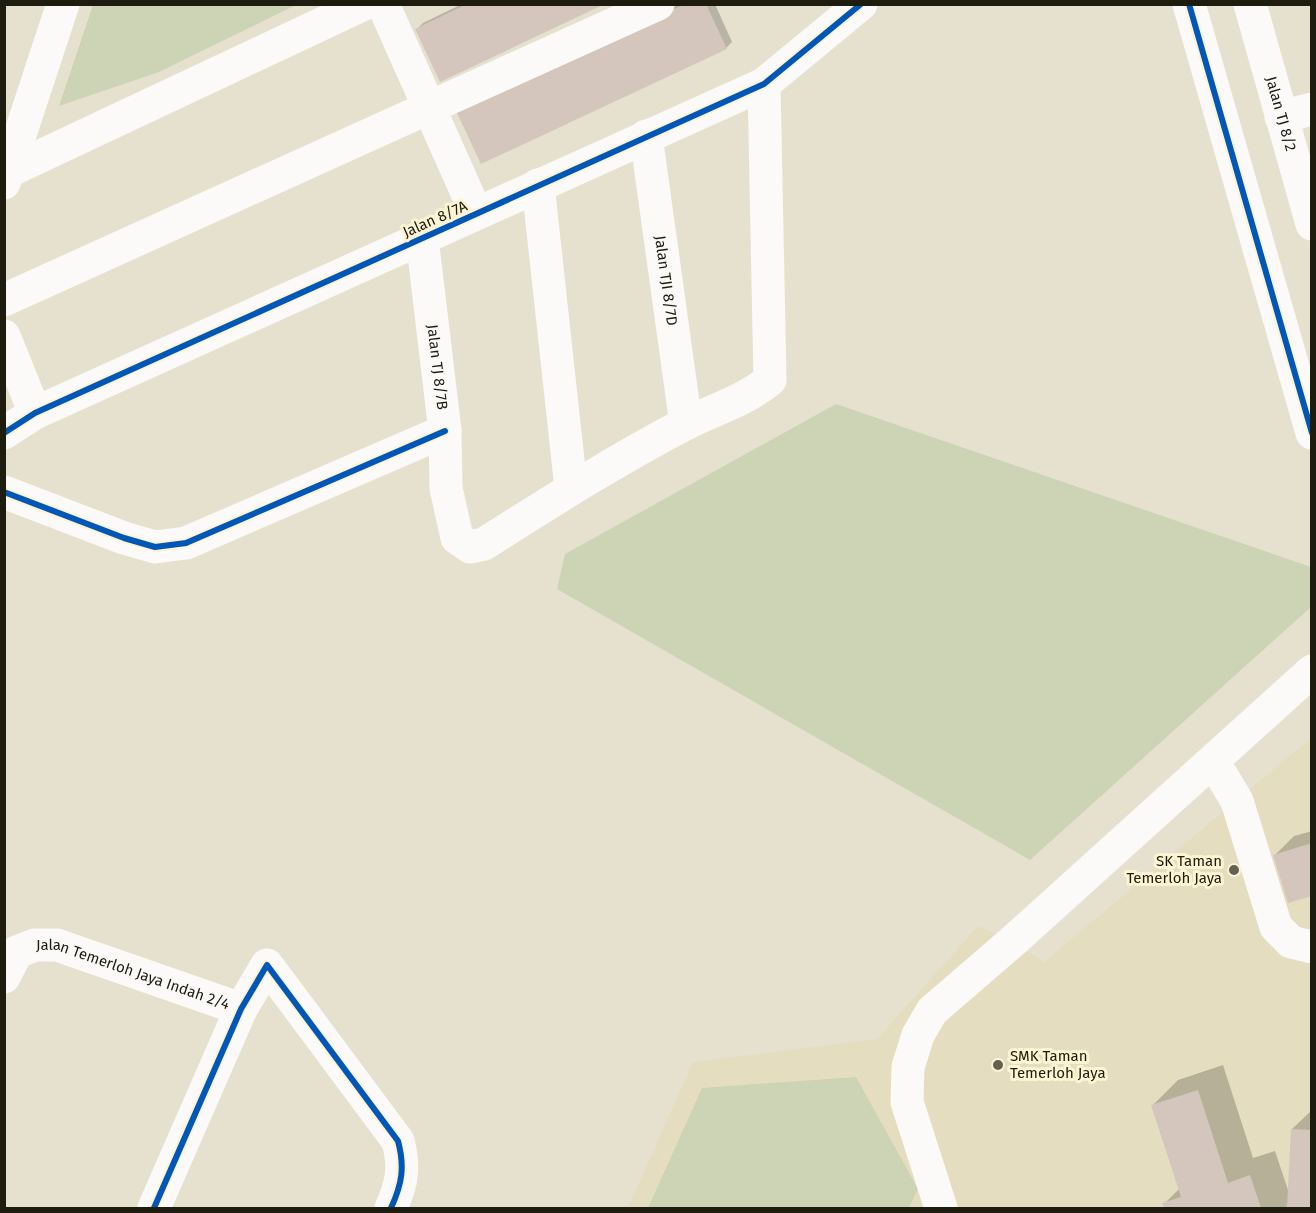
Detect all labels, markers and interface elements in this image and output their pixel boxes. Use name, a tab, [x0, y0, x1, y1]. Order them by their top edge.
street label: Jalan TJ 8/2	[1262, 74, 1300, 153]
street label: Jalan 8/7A	[400, 197, 470, 241]
street label: Jalan TJI 8/7D	[651, 234, 681, 327]
street label: Jalan TJ 8/7B	[423, 323, 451, 411]
place label: SK Taman Temerloh Jaya	[1126, 852, 1222, 887]
marker: SK Taman Temerloh Jaya	[1227, 863, 1241, 877]
street label: Jalan Temerloh Jaya Indah 2/4	[36, 936, 232, 1013]
place label: SMK Taman Temerloh Jaya	[1010, 1047, 1106, 1082]
marker: SMK Taman Temerloh Jaya	[991, 1058, 1005, 1072]

